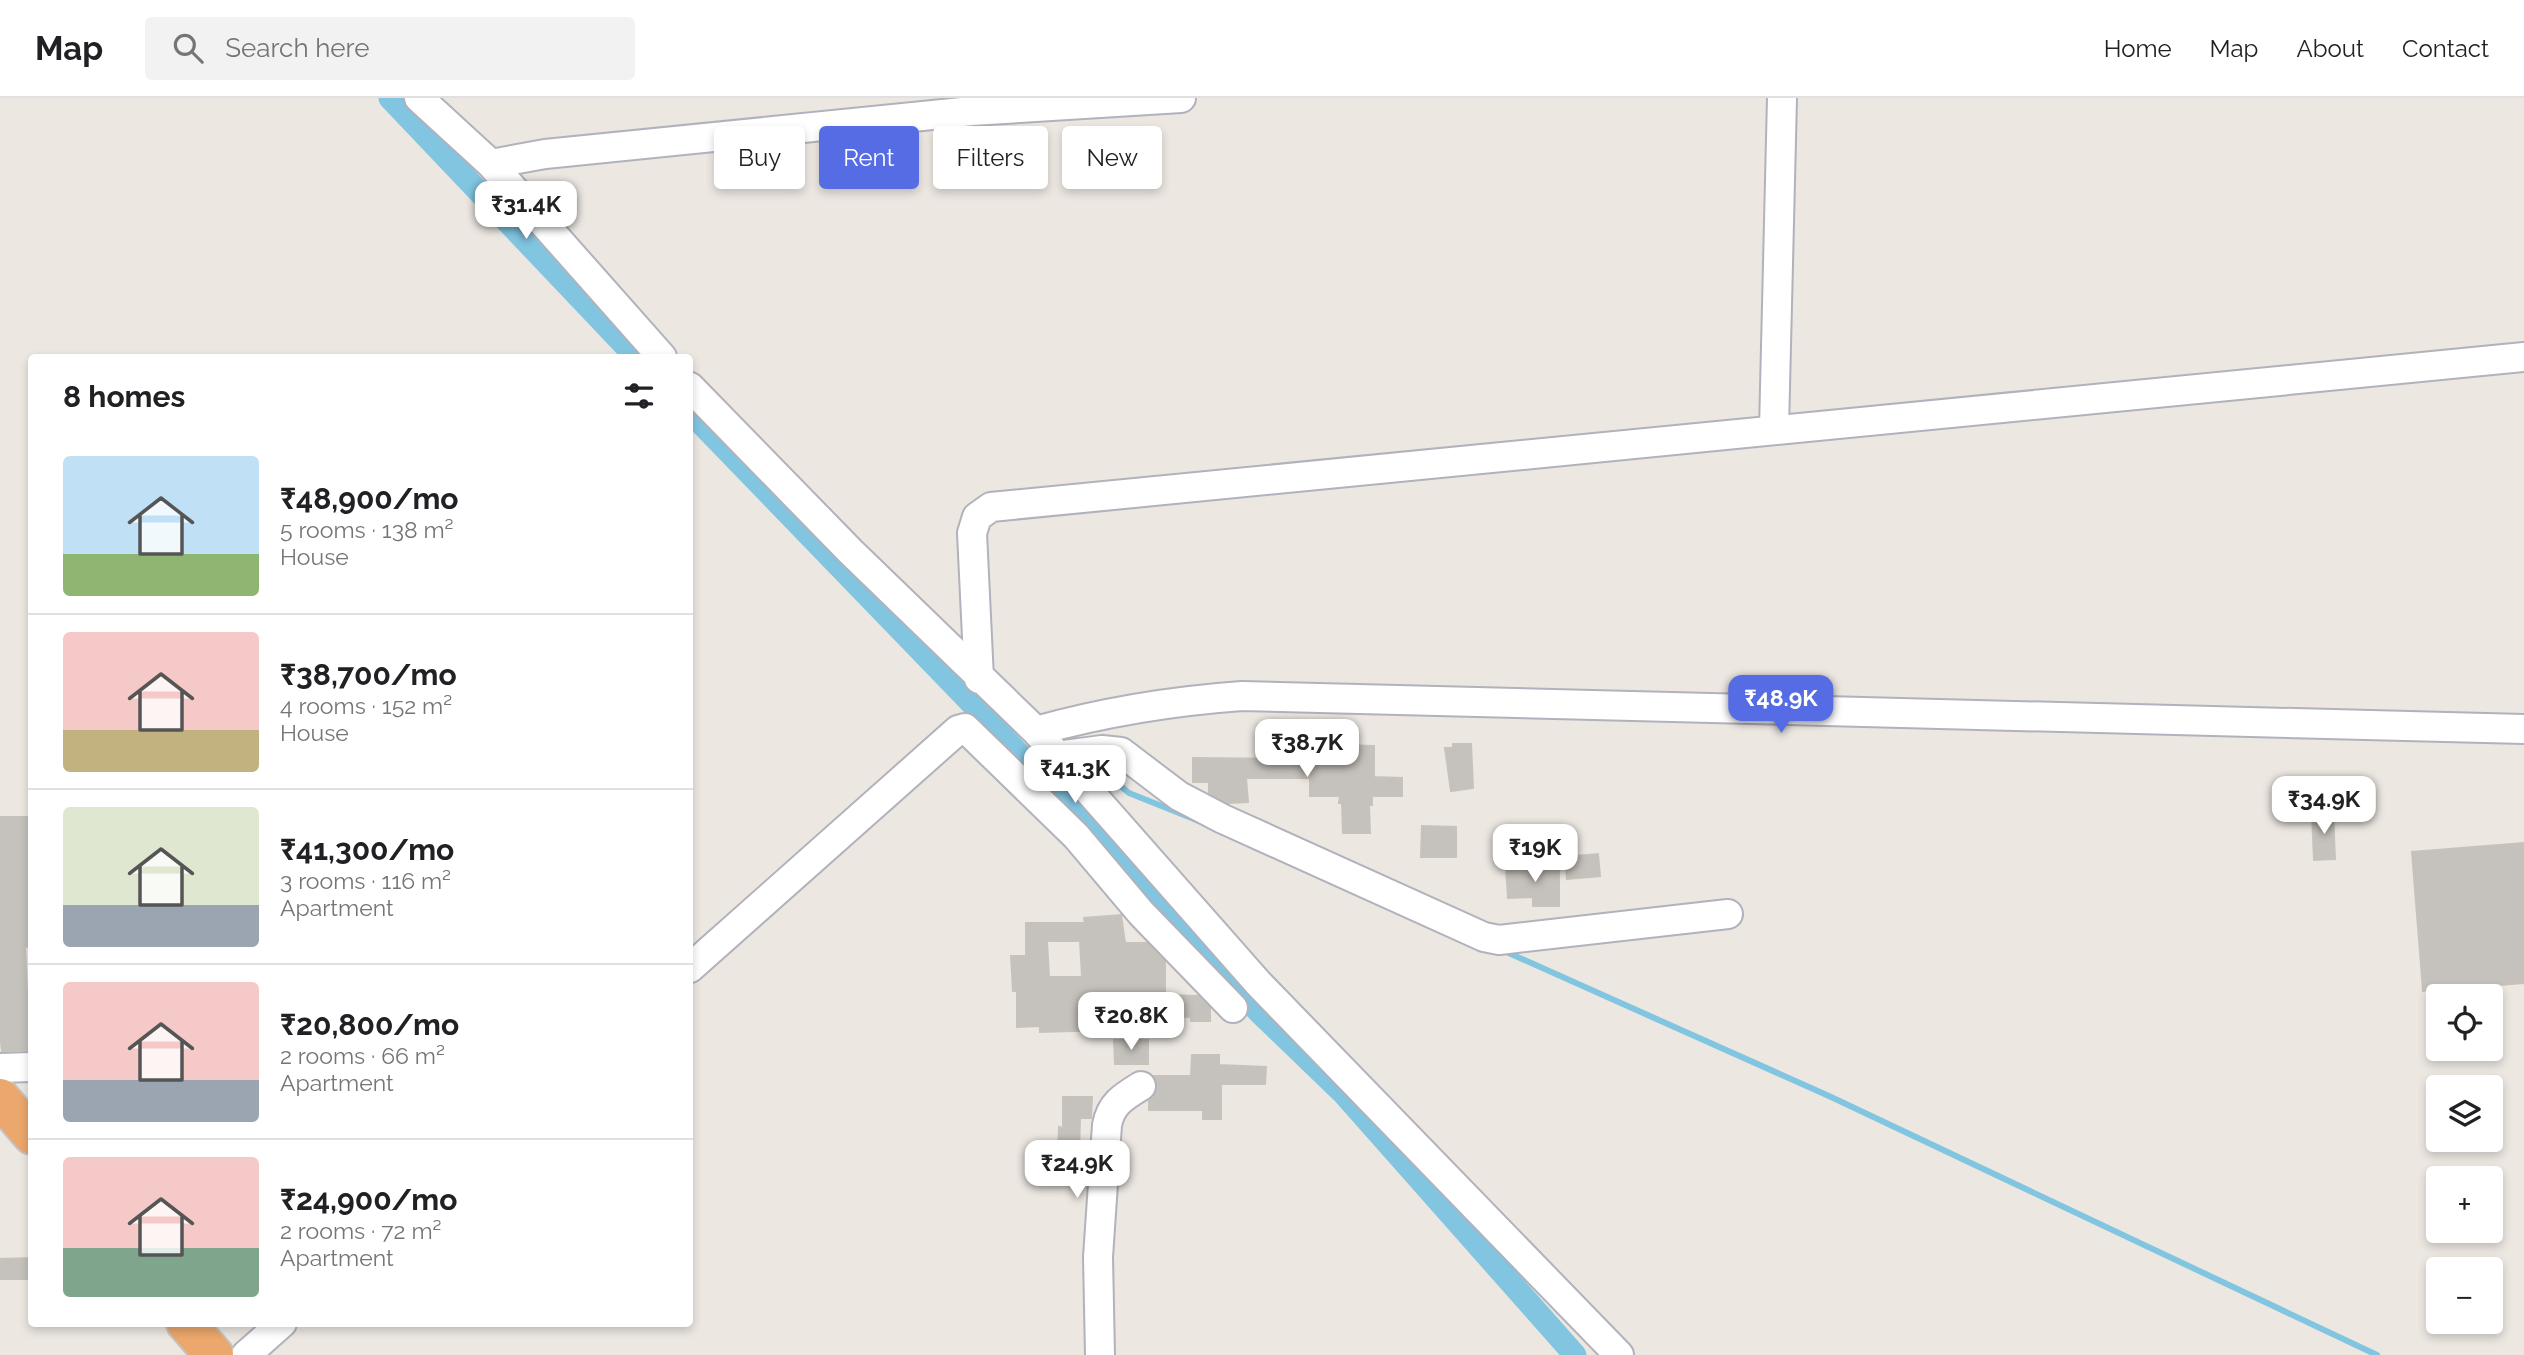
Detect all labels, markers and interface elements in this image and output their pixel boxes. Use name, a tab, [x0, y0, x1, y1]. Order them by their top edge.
search box	[145, 17, 635, 80]
text: Map	[35, 29, 103, 68]
icon: search	[169, 29, 207, 67]
text: Search here	[225, 33, 370, 63]
text: Home	[2104, 34, 2172, 63]
text: Map	[2210, 34, 2258, 63]
text: About	[2296, 34, 2364, 63]
text: Contact	[2402, 34, 2489, 63]
chip: Buy	[714, 126, 805, 189]
chip: Rent	[819, 126, 919, 189]
chip: Filters	[933, 126, 1048, 189]
chip: New	[1062, 126, 1162, 189]
pin: ₹31.4K	[469, 181, 583, 241]
text: ₹31.4K	[491, 190, 561, 217]
icon: filters	[620, 377, 658, 415]
text: 8 homes	[63, 379, 185, 414]
text: ₹48,900/mo	[280, 481, 459, 516]
icon: home	[119, 484, 203, 568]
text: 5 rooms · 138 m²	[280, 516, 454, 543]
text: House	[280, 543, 349, 570]
text: ₹38,700/mo	[280, 657, 457, 692]
icon: home	[119, 660, 203, 744]
pin: ₹48.9K	[1724, 676, 1838, 735]
text: ₹48.9K	[1744, 684, 1818, 711]
text: 4 rooms · 152 m²	[280, 692, 452, 719]
text: House	[280, 719, 349, 746]
pin: ₹38.7K	[1250, 720, 1364, 779]
text: ₹38.7K	[1271, 728, 1343, 755]
pin: ₹41.3K	[1018, 746, 1132, 805]
text: ₹41.3K	[1040, 754, 1110, 781]
pin: ₹34.9K	[2267, 776, 2381, 836]
text: ₹34.9K	[2288, 785, 2360, 812]
pin: ₹19K	[1494, 824, 1576, 884]
text: ₹41,300/mo	[280, 832, 454, 867]
text: ₹19K	[1509, 833, 1561, 860]
icon: home	[119, 835, 203, 919]
text: 3 rooms · 116 m²	[280, 867, 451, 894]
text: Apartment	[280, 894, 394, 921]
map controls	[2426, 984, 2503, 1334]
button: locate	[2426, 984, 2503, 1061]
pin: ₹20.8K	[1074, 992, 1188, 1052]
text: ₹20.8K	[1094, 1001, 1168, 1028]
text: ₹20,800/mo	[280, 1007, 459, 1042]
icon: home	[119, 1010, 203, 1094]
text: 2 rooms · 66 m²	[280, 1042, 445, 1069]
text: Apartment	[280, 1069, 394, 1096]
button: layers	[2426, 1075, 2503, 1152]
pin: ₹24.9K	[1020, 1140, 1134, 1200]
text: ₹24.9K	[1041, 1149, 1113, 1176]
button: +	[2426, 1166, 2503, 1243]
text: ₹24,900/mo	[280, 1182, 457, 1217]
icon: home	[119, 1185, 203, 1269]
text: 2 rooms · 72 m²	[280, 1217, 441, 1244]
text: Apartment	[280, 1244, 394, 1271]
button: −	[2426, 1257, 2503, 1334]

